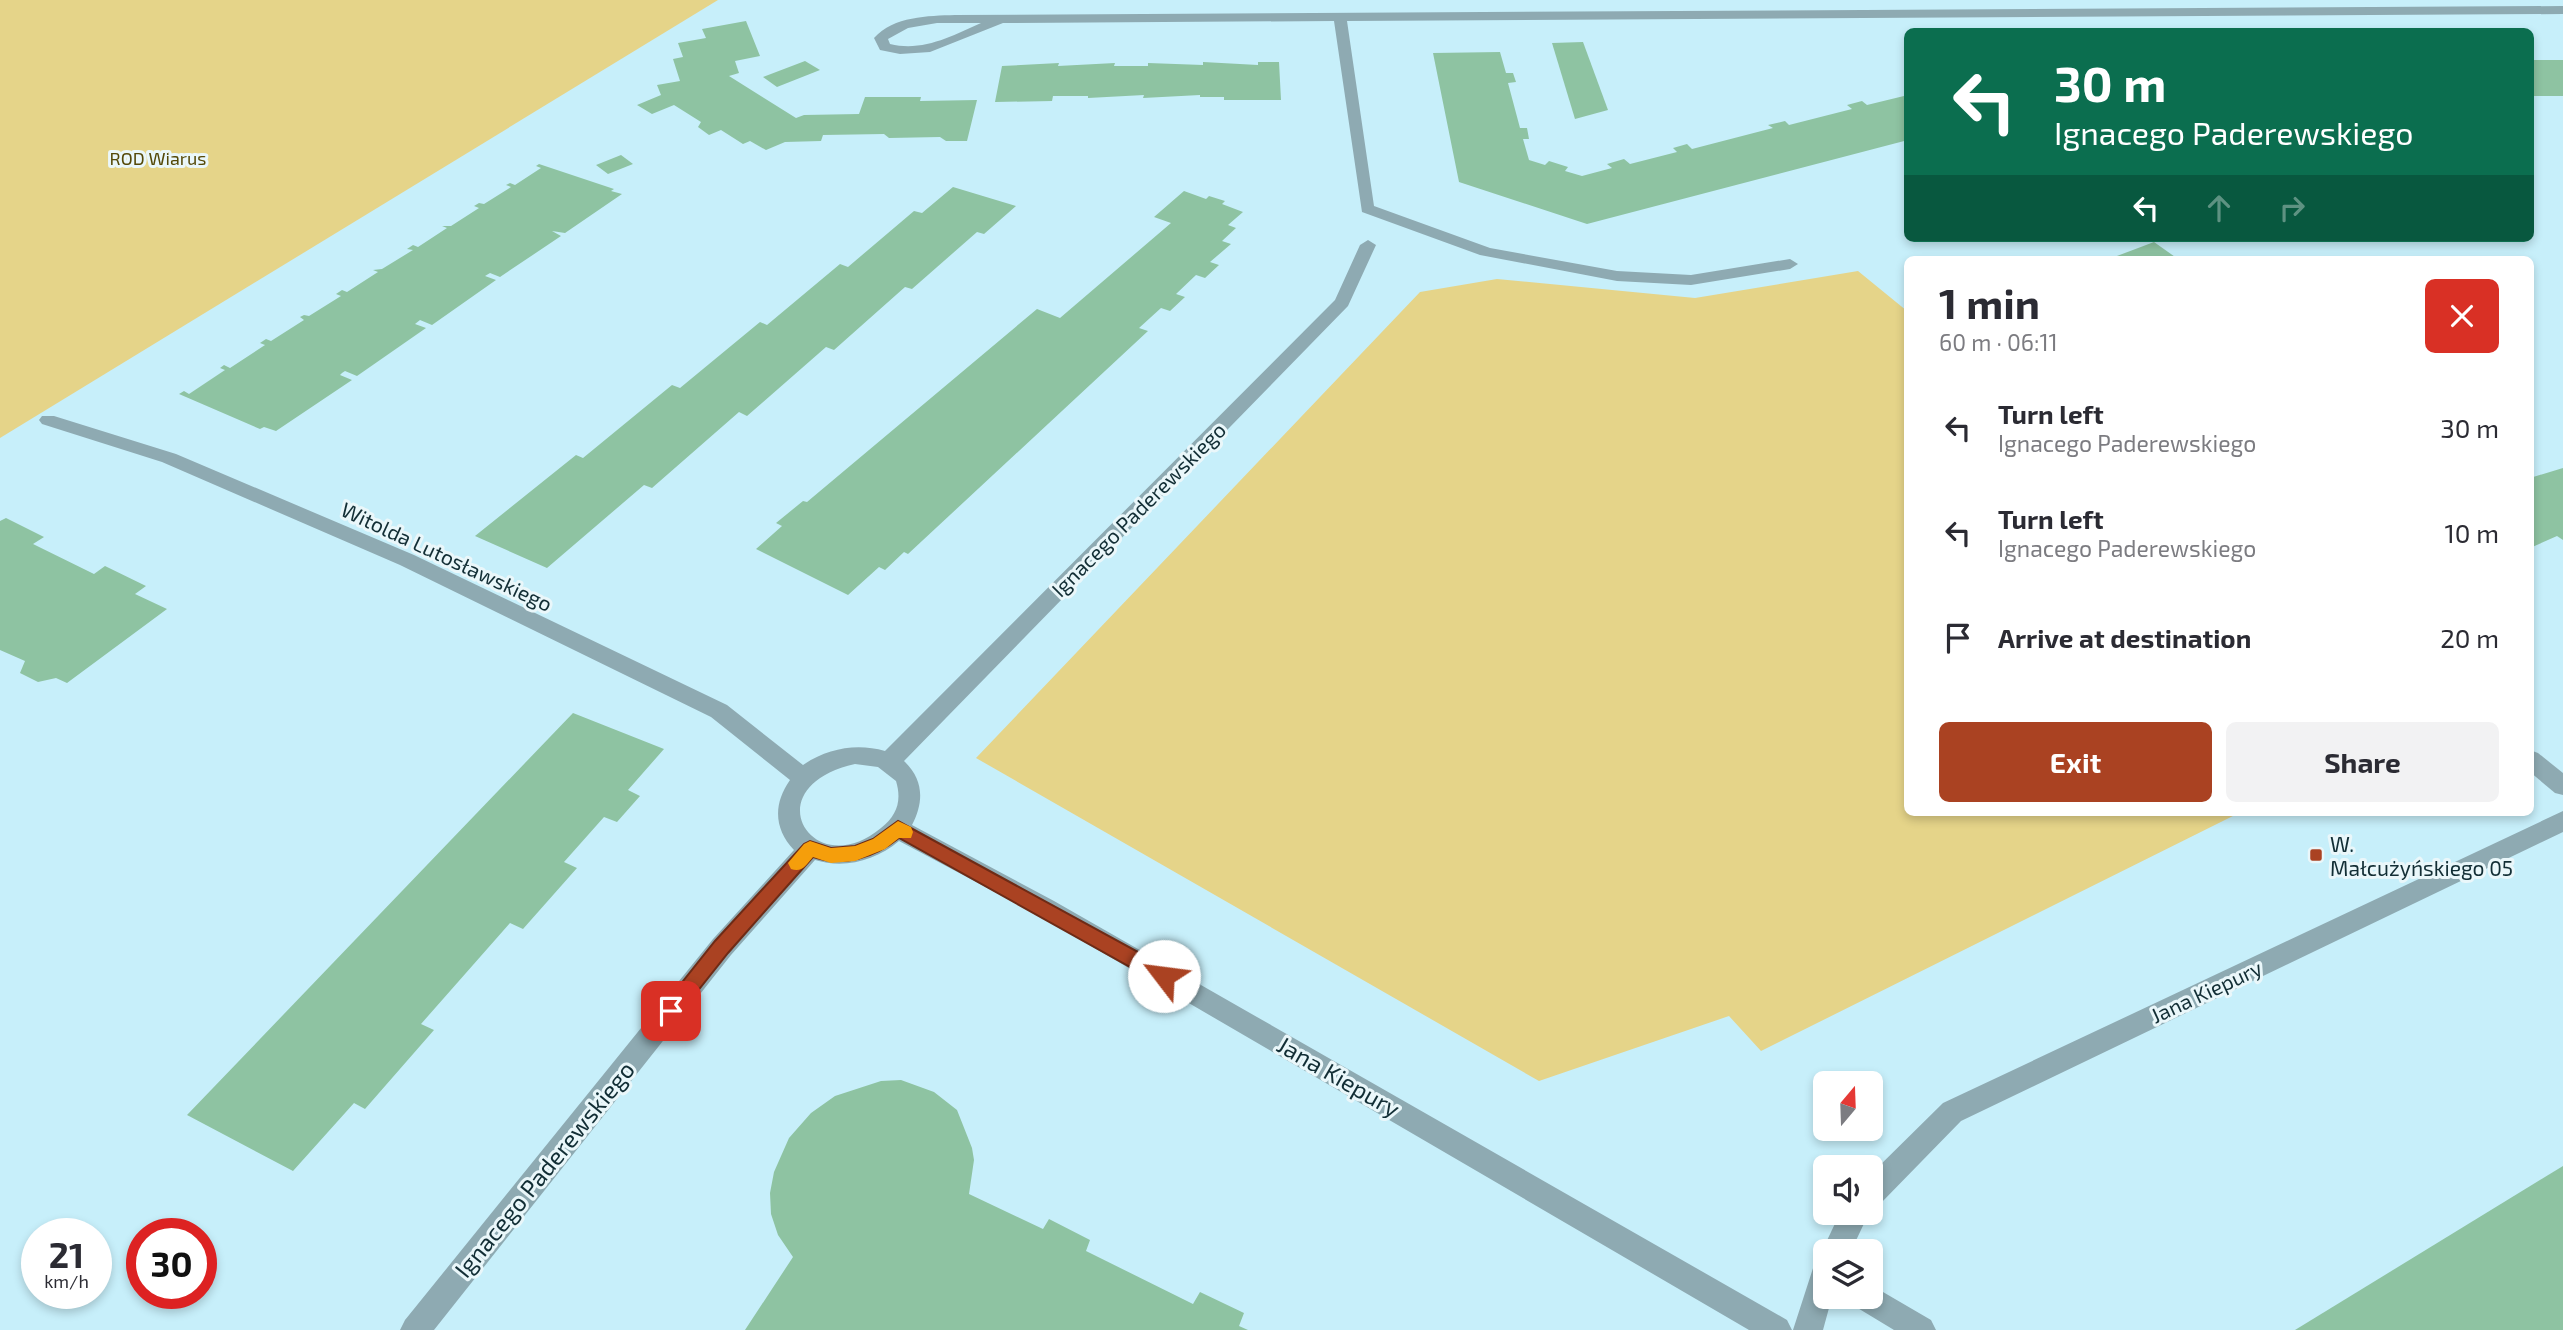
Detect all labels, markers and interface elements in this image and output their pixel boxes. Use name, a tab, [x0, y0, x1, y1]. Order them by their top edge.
text: 30 m	[2054, 53, 2166, 112]
icon: left	[1939, 56, 2030, 147]
text: Ignacego Paderewskiego	[2054, 113, 2413, 151]
park label: ROD Wiarus	[110, 147, 206, 169]
icon: left	[2127, 189, 2165, 227]
icon: ahead	[2200, 189, 2238, 227]
icon: right	[2273, 189, 2311, 227]
text: 1 min	[1939, 277, 2040, 327]
button: close	[2425, 279, 2499, 353]
text: 60 m · 06:11	[1939, 328, 2058, 356]
text: Turn left	[1998, 398, 2104, 429]
icon: left	[1939, 409, 1977, 447]
text: 30 m	[2440, 412, 2499, 443]
street label: Ignacego Paderewskiego	[1046, 417, 1230, 601]
text: Ignacego Paderewskiego	[1998, 429, 2256, 457]
street label: Witolda Lutosławskiego	[337, 496, 557, 616]
text: Turn left	[1998, 503, 2104, 534]
icon: left	[1939, 514, 1977, 552]
text: 10 m	[2444, 517, 2499, 548]
text: Ignacego Paderewskiego	[1998, 534, 2256, 562]
icon: arrive	[1939, 619, 1977, 657]
text: Arrive at destination	[1998, 622, 2251, 653]
text: 20 m	[2440, 622, 2499, 653]
button: Exit	[1939, 722, 2212, 802]
button: Share	[2226, 722, 2499, 802]
place label: W. Małcużyńskiego 05	[2330, 831, 2513, 880]
marker: W. Małcużyńskiego 05	[2308, 847, 2324, 863]
position arrow	[1127, 939, 1201, 1013]
street label: Jana Kiepury	[2146, 954, 2266, 1028]
pin	[641, 981, 701, 1041]
icon: arrive	[652, 992, 690, 1030]
street label: Jana Kiepury	[1273, 1029, 1406, 1123]
street label: Ignacego Paderewskiego	[448, 1055, 640, 1283]
north arrow	[1813, 1071, 1883, 1141]
map controls	[1813, 1071, 1883, 1309]
button: sound	[1813, 1155, 1883, 1225]
speed limit sign: 30	[126, 1218, 217, 1309]
text: 21	[49, 1233, 84, 1275]
button: layers	[1813, 1239, 1883, 1309]
text: km/h	[44, 1270, 89, 1292]

